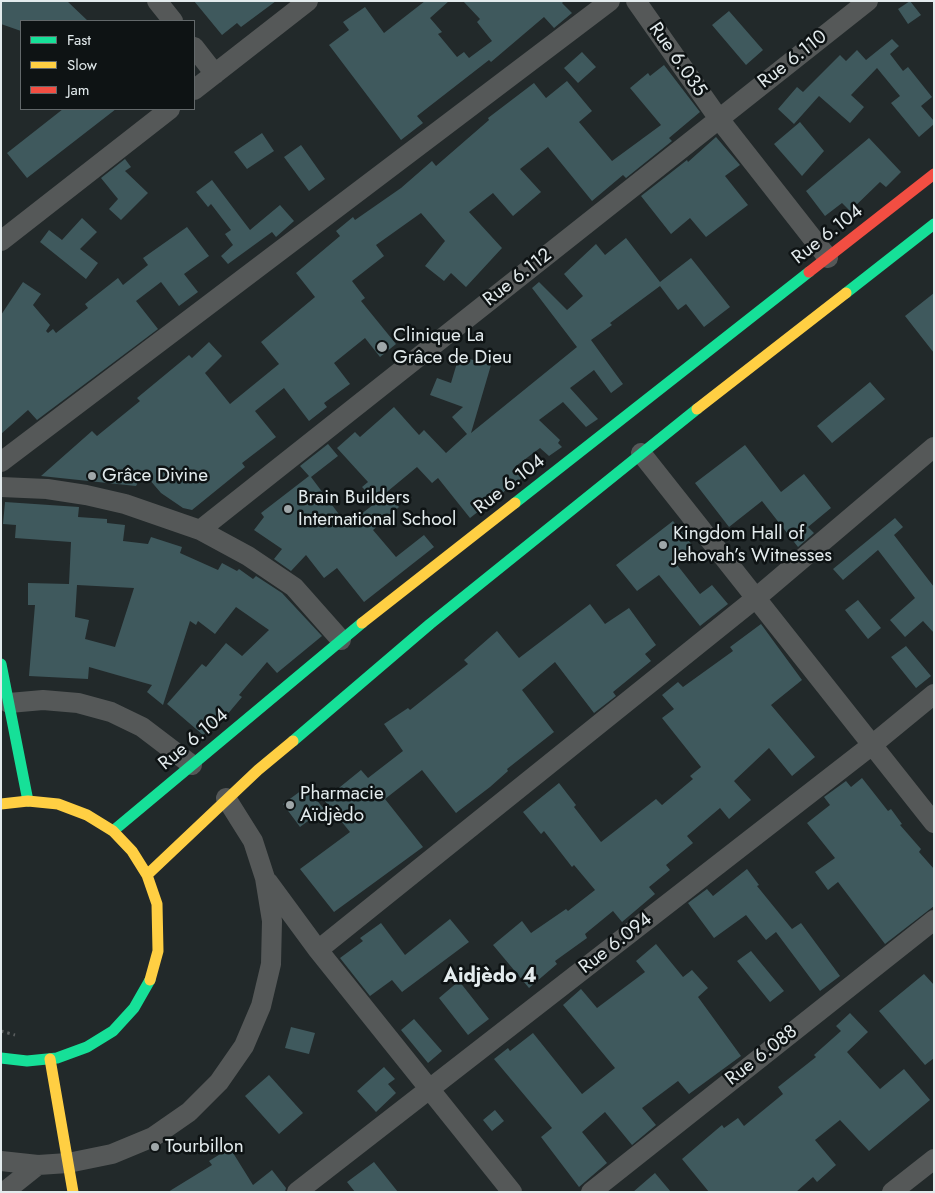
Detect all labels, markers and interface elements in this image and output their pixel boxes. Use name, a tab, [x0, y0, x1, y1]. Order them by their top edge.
street label: Rue 6.035	[643, 19, 711, 101]
legend	[20, 20, 195, 110]
street label: Rue 6.110	[754, 26, 832, 94]
text: Fast	[67, 29, 91, 51]
text: Slow	[67, 54, 97, 76]
text: Jam	[67, 79, 90, 101]
street label: Rue 6.104	[788, 200, 868, 270]
street label: Rue 6.112	[479, 244, 557, 312]
place label: Clinique La Grâce de Dieu	[393, 325, 512, 369]
marker: Clinique La Grâce de Dieu	[375, 340, 389, 354]
street label: Rue 6.104	[470, 450, 550, 520]
place label: Grâce Divine	[102, 465, 208, 487]
marker: Grâce Divine	[86, 470, 98, 482]
place label: Brain Builders International School	[298, 487, 456, 531]
marker: Brain Builders International School	[282, 503, 294, 515]
place label: Kingdom Hall of Jehovah’s Witnesses	[673, 523, 832, 567]
marker: Kingdom Hall of Jehovah’s Witnesses	[657, 539, 669, 551]
street label: Rue 6.104	[155, 704, 233, 776]
place label: Pharmacie Aïdjèdo	[300, 783, 384, 827]
marker: Pharmacie Aïdjèdo	[284, 799, 296, 811]
street label: Rue 6.094	[575, 908, 657, 980]
district label: Aidjèdo 4	[443, 965, 537, 989]
street label: Rue 6.088	[722, 1021, 802, 1091]
place label: Tourbillon	[165, 1136, 244, 1158]
marker: Tourbillon	[149, 1141, 161, 1153]

